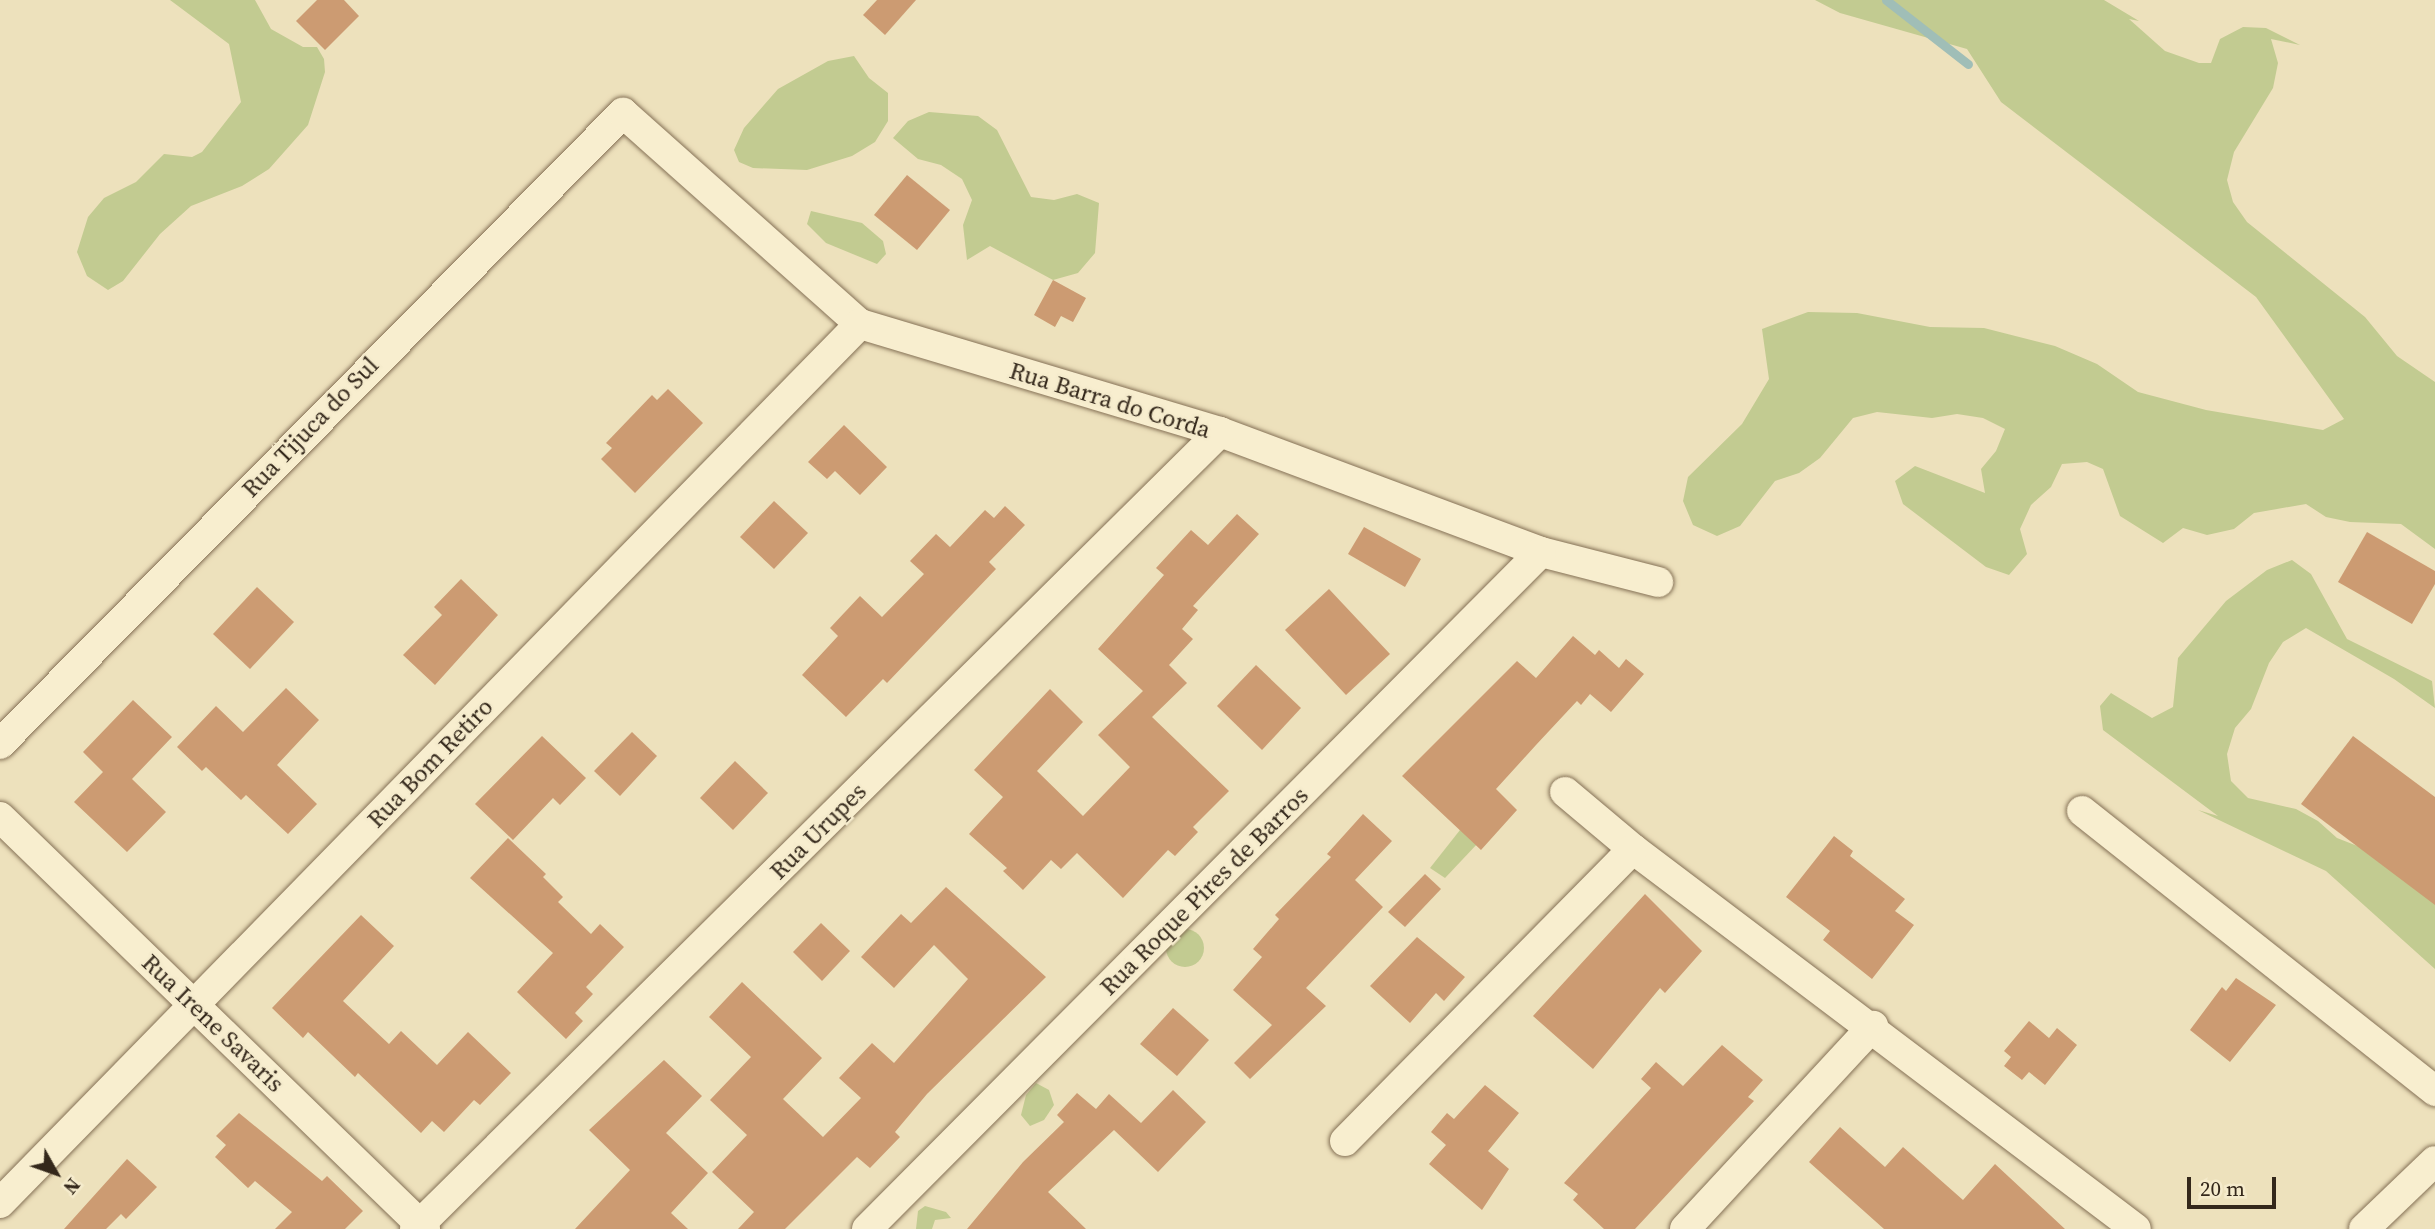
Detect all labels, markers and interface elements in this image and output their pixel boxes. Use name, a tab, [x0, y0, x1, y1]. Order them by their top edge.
street label: Rua Tijuca do Sul	[236, 351, 384, 503]
street label: Rua Barra do Corda	[1006, 356, 1214, 444]
street label: Rua Bom Retiro	[361, 692, 499, 834]
street label: Rua Urupes	[764, 777, 872, 885]
street label: Rua Roque Pires de Barros	[1094, 781, 1314, 1001]
street label: Rua Irene Savaris	[136, 948, 290, 1098]
north arrow	[21, 1138, 91, 1208]
scale bar	[2190, 1162, 2279, 1206]
text: N	[58, 1173, 86, 1200]
text: 20 m	[2200, 1174, 2245, 1203]

